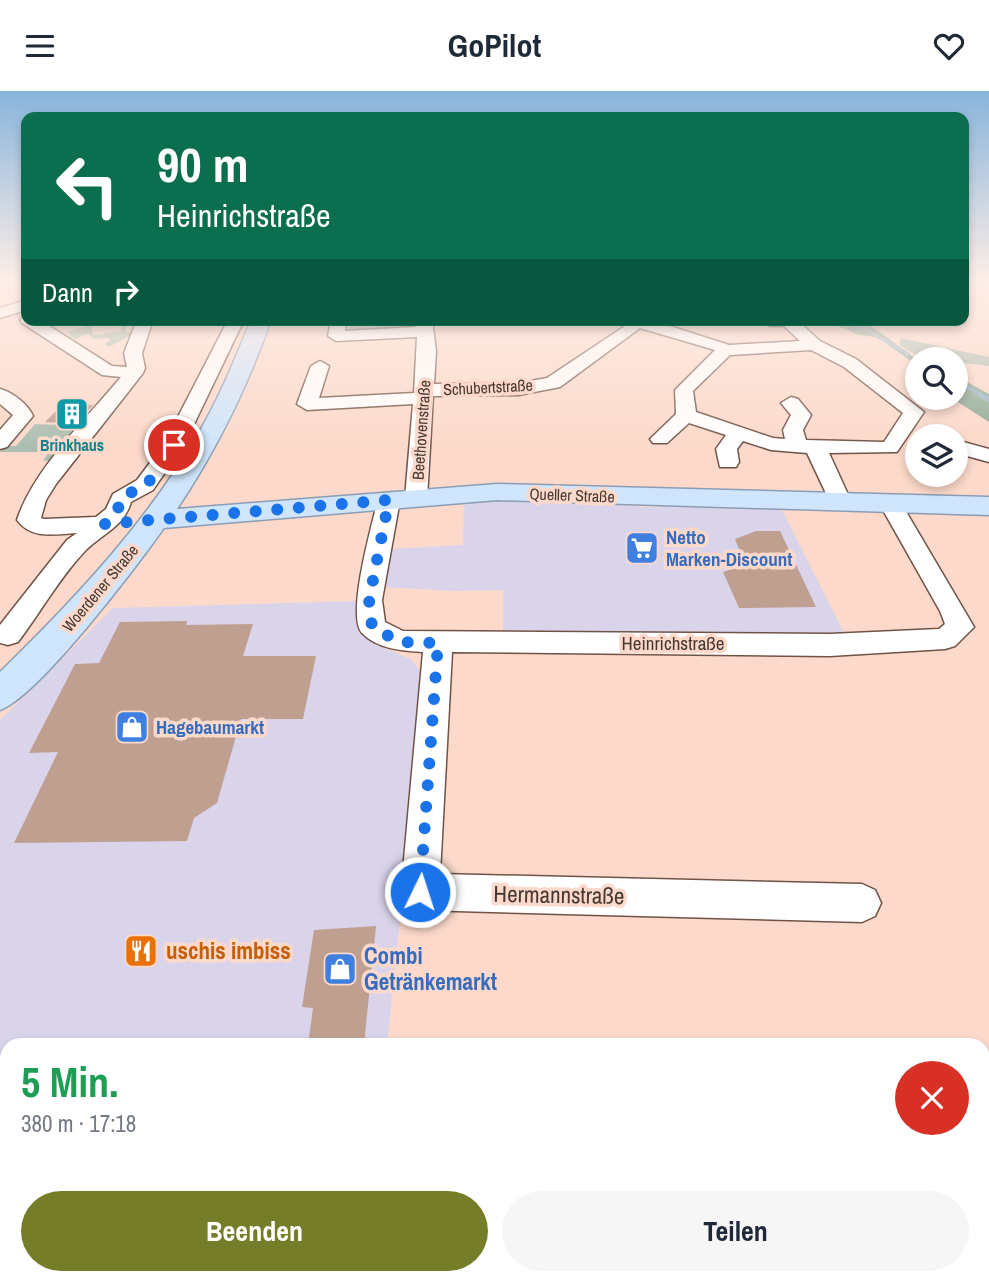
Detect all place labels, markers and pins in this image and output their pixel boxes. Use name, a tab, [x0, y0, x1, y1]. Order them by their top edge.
building icon: Brinkhaus	[53, 395, 91, 433]
pin	[144, 415, 204, 475]
place label: Brinkhaus	[40, 434, 104, 456]
place label: Netto Marken-Discount	[666, 524, 792, 572]
supermarket icon: Netto Marken-Discount	[623, 529, 661, 567]
shop icon: Hagebaumarkt	[113, 708, 151, 746]
place label: Hagebaumarkt	[156, 714, 264, 740]
restaurant icon: uschis imbiss	[122, 932, 160, 970]
place label: uschis imbiss	[166, 935, 291, 966]
place label: Combi Getränkemarkt	[364, 940, 497, 997]
shop icon: Combi Getränkemarkt	[321, 950, 359, 988]

